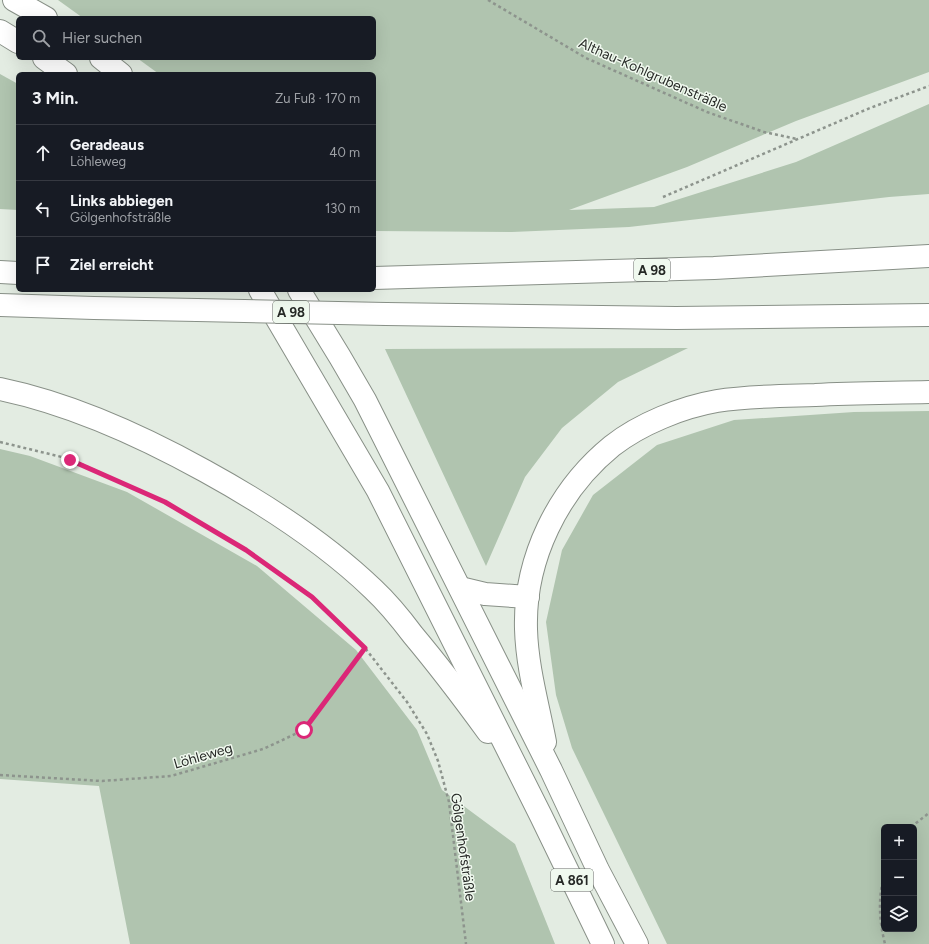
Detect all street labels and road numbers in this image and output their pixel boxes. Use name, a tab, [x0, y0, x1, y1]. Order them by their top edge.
street label: Althau-Kohlgrubensträßle	[576, 35, 730, 116]
road number: A 98	[634, 259, 670, 281]
road number: A 98	[273, 301, 309, 323]
street label: Löhleweg	[172, 739, 234, 773]
street label: Gölgenhofsträßle	[447, 792, 479, 902]
road number: A 861	[551, 869, 593, 891]

